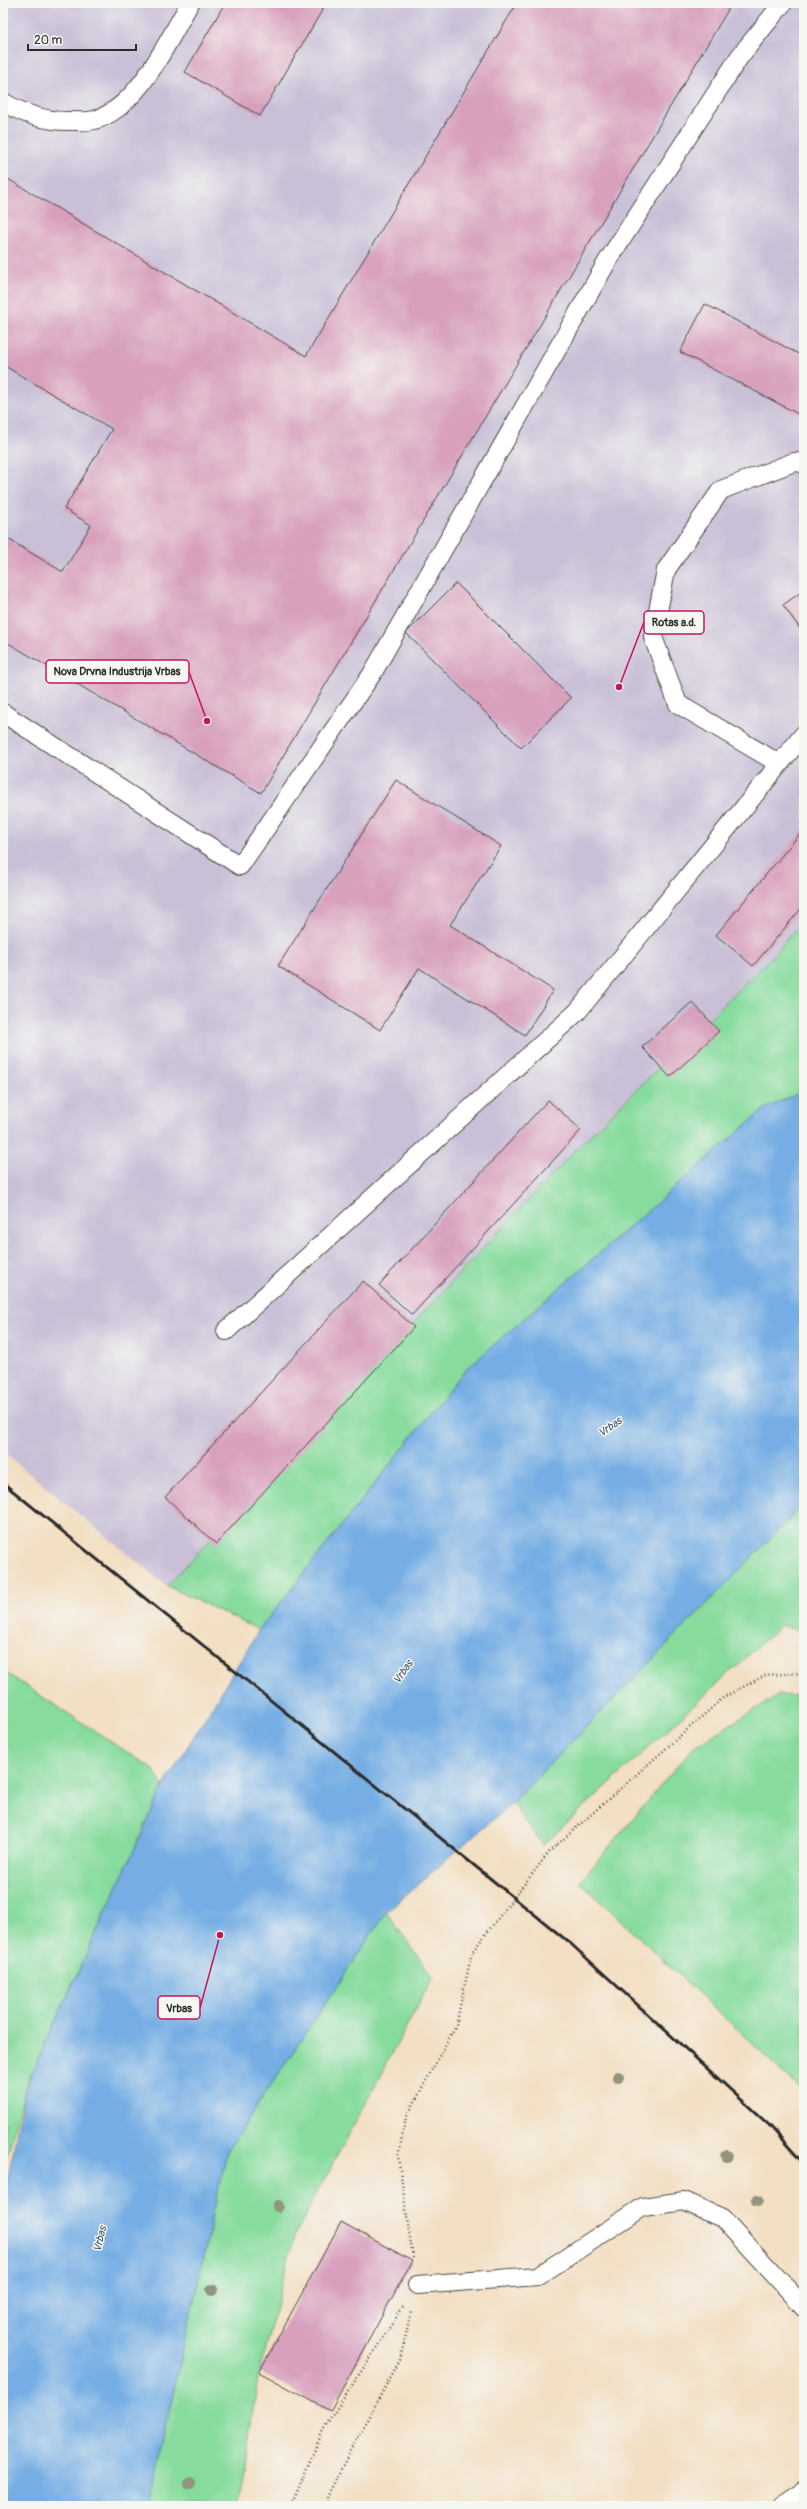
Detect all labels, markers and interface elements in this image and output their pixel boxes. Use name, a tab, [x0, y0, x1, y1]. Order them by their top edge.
scale bar	[28, 26, 136, 52]
text: 20 m	[34, 33, 63, 48]
callout: Rotas a.d.	[644, 611, 704, 634]
text: Rotas a.d.	[652, 616, 696, 629]
callout: Nova Drvna Industrija Vrbas	[46, 660, 189, 683]
text: Nova Drvna Industrija Vrbas	[54, 665, 181, 678]
water label: Vrbas	[596, 1414, 625, 1440]
water label: Vrbas	[390, 1657, 416, 1686]
callout: Vrbas	[158, 1996, 200, 2019]
text: Vrbas	[166, 2002, 192, 2015]
water label: Vrbas	[91, 2224, 110, 2253]

